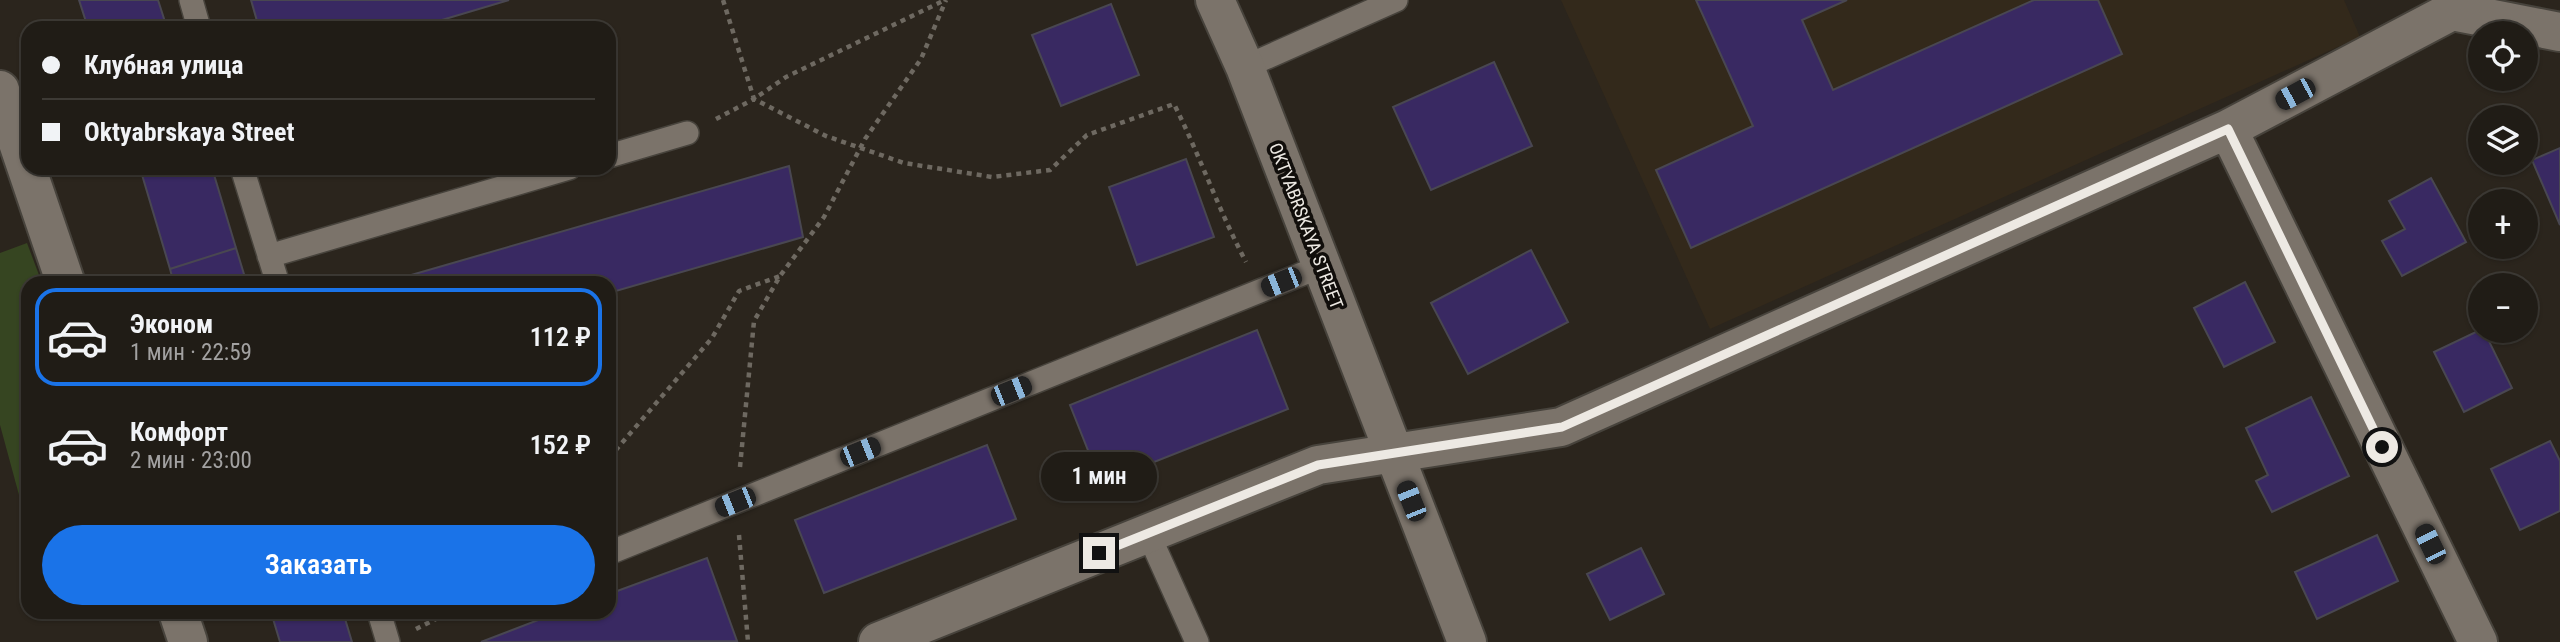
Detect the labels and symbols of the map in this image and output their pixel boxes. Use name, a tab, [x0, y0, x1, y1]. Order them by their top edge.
car	[2272, 75, 2319, 113]
street label: OKTYABRSKAYA STREET	[1265, 140, 1348, 312]
car	[1258, 264, 1305, 300]
car	[988, 373, 1035, 409]
route start	[2366, 431, 2398, 463]
car	[837, 434, 884, 470]
callout: 1 мин	[1041, 452, 1157, 500]
car	[1394, 478, 1429, 524]
car	[712, 484, 759, 520]
car	[2412, 521, 2449, 567]
route end	[1083, 537, 1115, 569]

